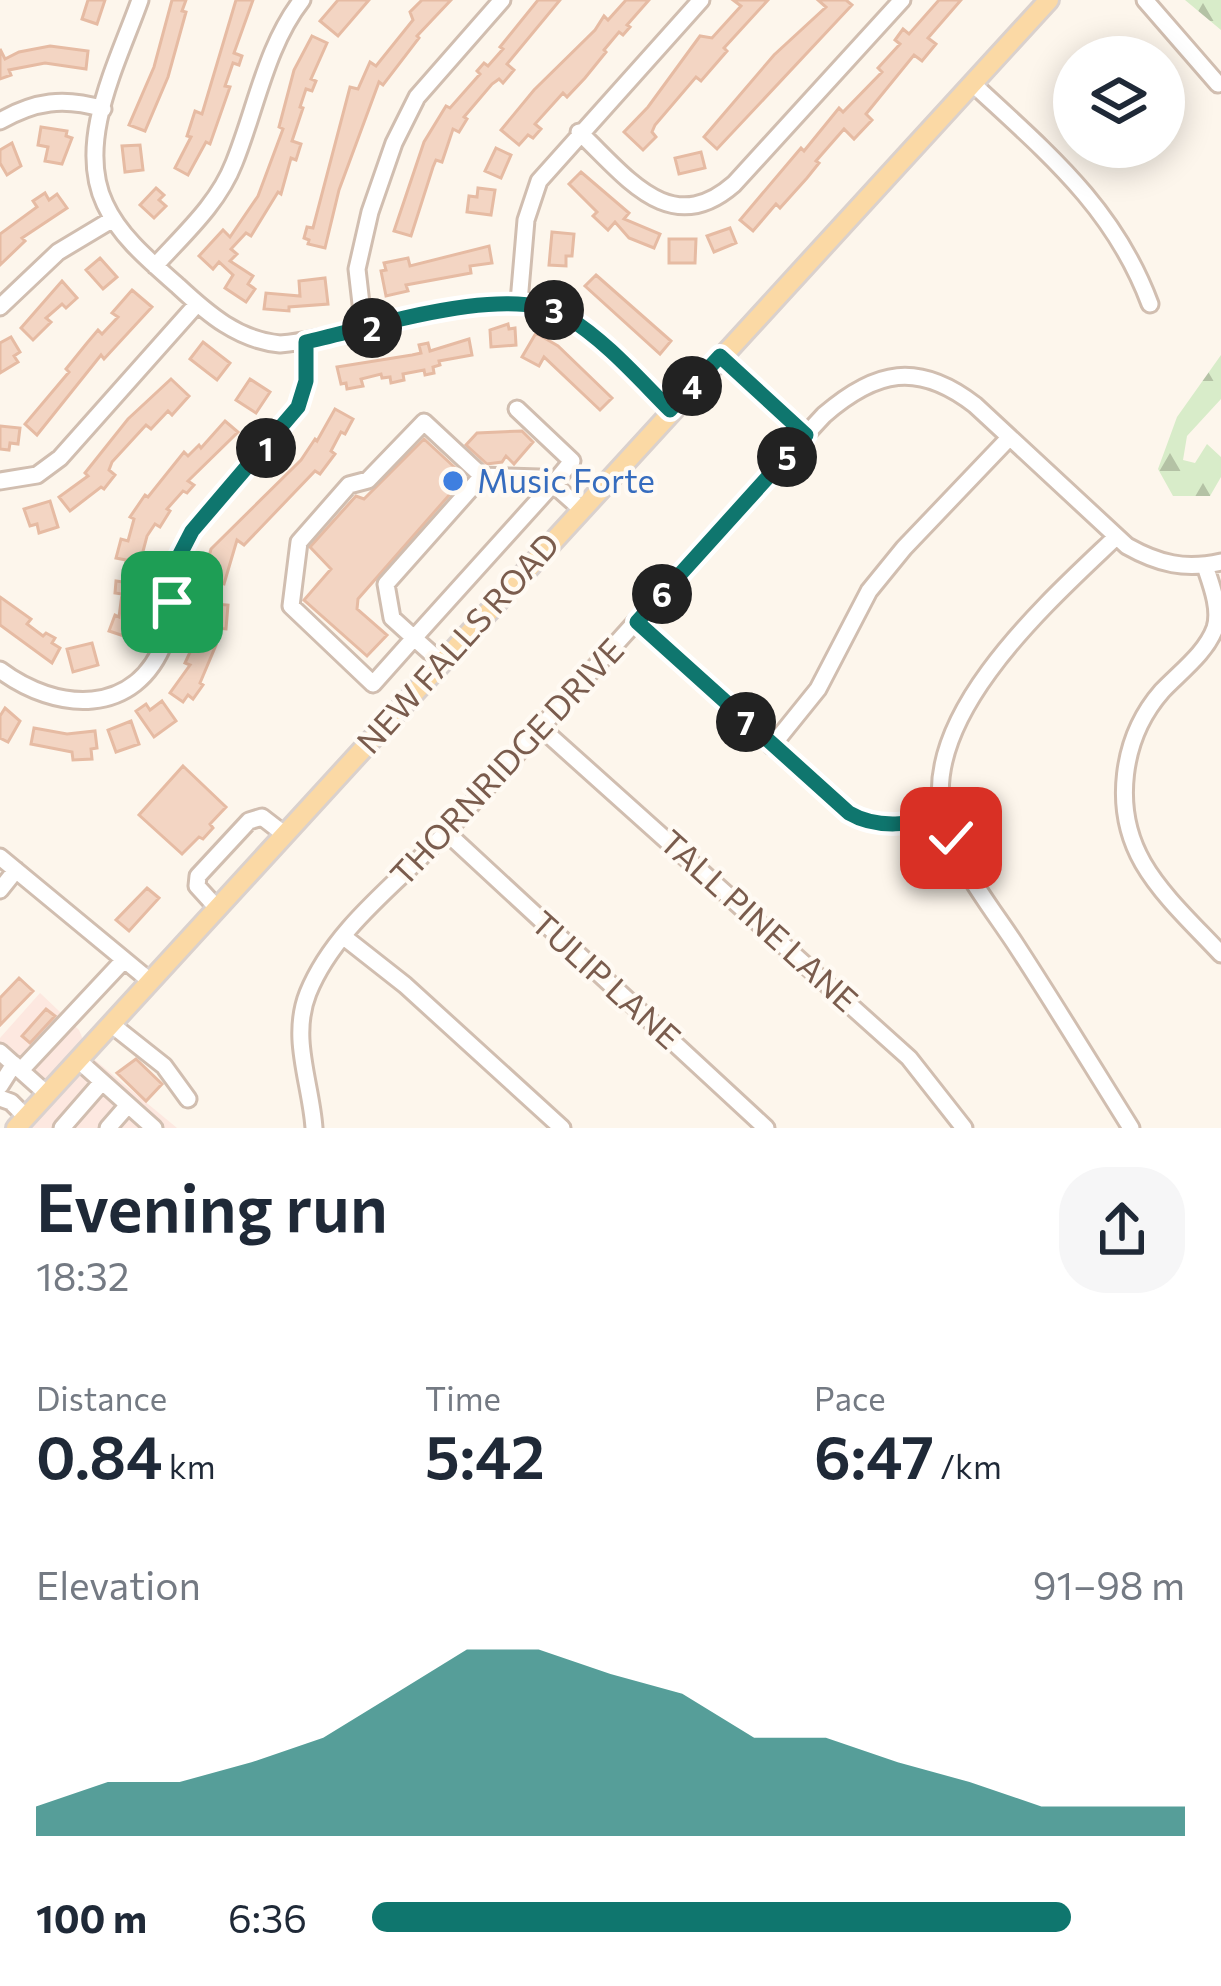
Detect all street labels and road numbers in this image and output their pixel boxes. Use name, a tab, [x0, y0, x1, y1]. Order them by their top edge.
street label: NEW FALLS ROAD	[347, 523, 567, 761]
street label: THORNRIDGE DRIVE	[381, 629, 631, 893]
street label: TALL PINE LANE	[653, 820, 867, 1019]
street label: TULIP LANE	[524, 901, 690, 1057]

